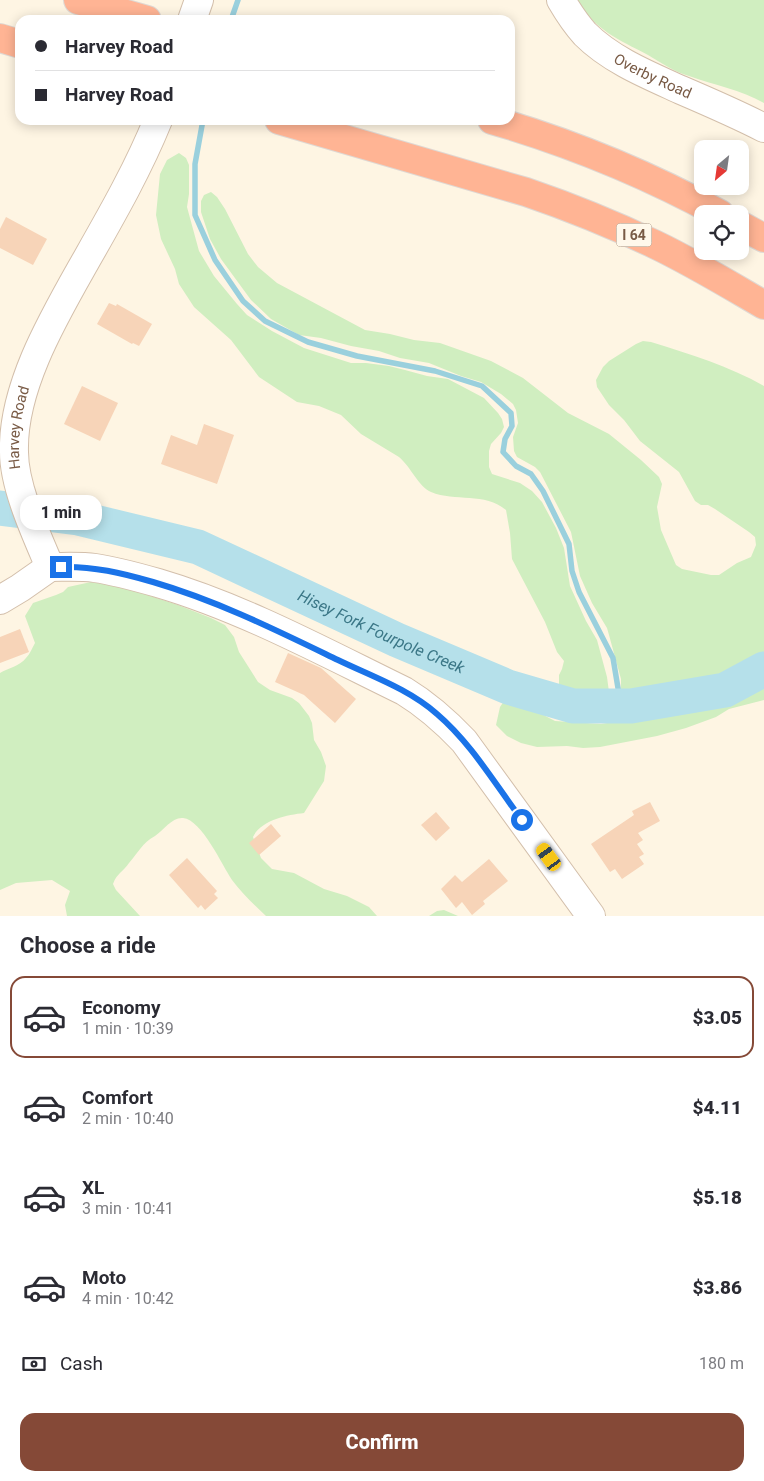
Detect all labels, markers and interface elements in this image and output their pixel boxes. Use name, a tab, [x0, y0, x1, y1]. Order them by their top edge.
text: Harvey Road	[65, 35, 173, 58]
street label: Overby Road	[611, 50, 694, 102]
text: Harvey Road	[65, 83, 173, 106]
north arrow	[694, 140, 749, 195]
map controls	[694, 140, 749, 260]
button: locate	[694, 205, 749, 260]
road number: I 64	[616, 224, 652, 246]
street label: Harvey Road	[5, 384, 33, 470]
callout: 1 min	[20, 494, 102, 530]
text: 1 min	[41, 503, 81, 522]
route end	[50, 556, 72, 578]
water label: Hisey Fork Fourpole Creek	[295, 586, 469, 678]
route start	[511, 809, 533, 831]
car	[534, 840, 563, 874]
text: Choose a ride	[20, 933, 156, 958]
icon: car	[22, 995, 67, 1040]
text: Economy	[82, 996, 161, 1019]
text: $3.05	[693, 1006, 742, 1029]
text: 1 min · 10:39	[82, 1019, 174, 1038]
icon: car	[22, 1085, 67, 1130]
text: Comfort	[82, 1086, 153, 1109]
text: $4.11	[693, 1096, 742, 1119]
text: 2 min · 10:40	[82, 1109, 174, 1128]
icon: car	[22, 1175, 67, 1220]
text: XL	[82, 1176, 104, 1199]
text: $5.18	[693, 1186, 742, 1209]
text: 3 min · 10:41	[82, 1199, 174, 1218]
icon: car	[22, 1265, 67, 1310]
text: Moto	[82, 1266, 126, 1289]
text: $3.86	[693, 1276, 742, 1299]
text: 4 min · 10:42	[82, 1289, 174, 1308]
icon: cash	[20, 1350, 48, 1378]
text: Cash	[60, 1352, 103, 1375]
text: 180 m	[699, 1354, 744, 1373]
button: Confirm	[20, 1413, 744, 1471]

